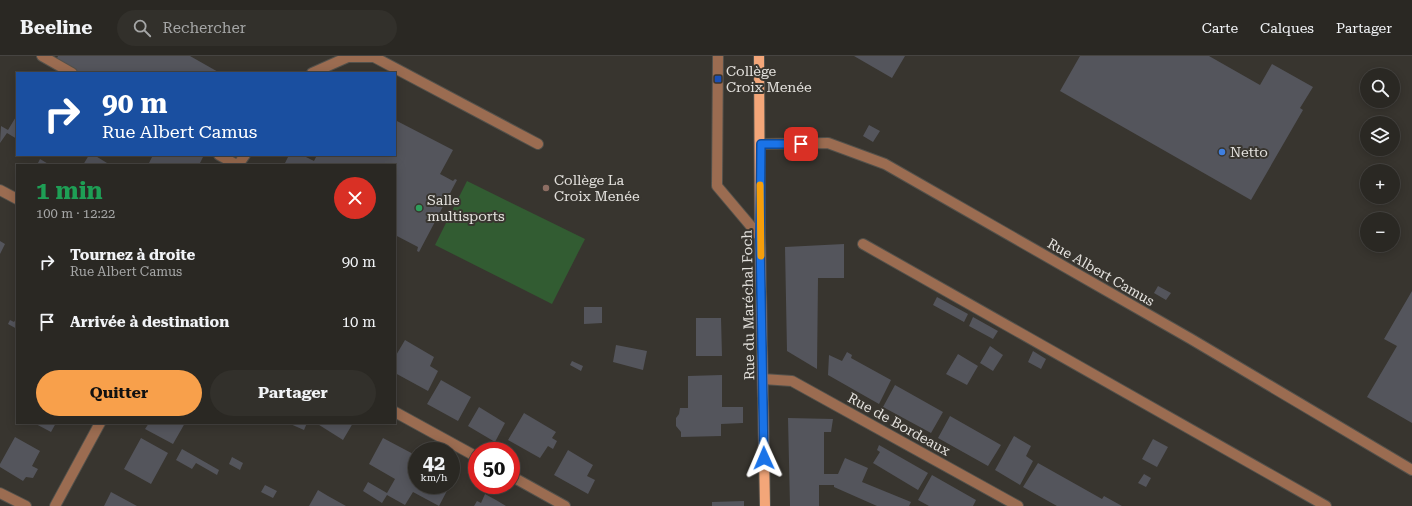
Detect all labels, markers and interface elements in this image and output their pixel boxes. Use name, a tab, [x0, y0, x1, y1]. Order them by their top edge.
search box	[117, 10, 397, 46]
text: Beeline	[20, 16, 93, 39]
icon: search	[131, 17, 153, 39]
text: Rechercher	[163, 19, 246, 37]
text: Carte	[1202, 20, 1238, 36]
text: Calques	[1260, 20, 1314, 36]
text: Partager	[1336, 20, 1392, 36]
place label: Collège Croix Menée	[726, 63, 812, 95]
map controls	[1360, 68, 1400, 252]
button: search	[1360, 68, 1400, 108]
marker: Collège Croix Menée	[713, 74, 723, 84]
text: 90 m	[102, 87, 167, 120]
icon: right	[36, 88, 88, 140]
button: layers	[1360, 116, 1400, 156]
text: Rue Albert Camus	[102, 121, 257, 142]
pin	[784, 127, 818, 161]
icon: arrive	[790, 133, 812, 155]
place label: Netto	[1230, 144, 1268, 160]
marker: Netto	[1217, 147, 1227, 157]
button: +	[1360, 164, 1400, 204]
place label: Collège La Croix Menée	[554, 172, 640, 204]
text: 1 min	[36, 177, 103, 205]
button: close	[334, 177, 376, 219]
marker: Collège La Croix Menée	[541, 183, 551, 193]
place label: Salle multisports	[427, 192, 505, 224]
marker: Salle multisports	[414, 203, 424, 213]
text: 100 m · 12:22	[36, 206, 115, 221]
button: −	[1360, 212, 1400, 252]
street label: Rue du Maréchal Foch	[739, 230, 757, 380]
street label: Rue Albert Camus	[1045, 235, 1158, 309]
text: Tournez à droite	[70, 246, 195, 264]
icon: right	[36, 251, 58, 273]
text: 90 m	[342, 253, 376, 271]
text: Rue Albert Camus	[70, 264, 182, 279]
icon: arrive	[36, 311, 58, 333]
text: Arrivée à destination	[70, 313, 229, 331]
text: 10 m	[342, 313, 376, 331]
button: Quitter	[36, 370, 202, 416]
button: Partager	[210, 370, 376, 416]
street label: Rue de Bordeaux	[845, 389, 953, 459]
position arrow	[743, 437, 785, 479]
speed limit sign: 50	[468, 442, 520, 494]
text: 42	[423, 451, 445, 475]
text: km/h	[421, 472, 447, 483]

